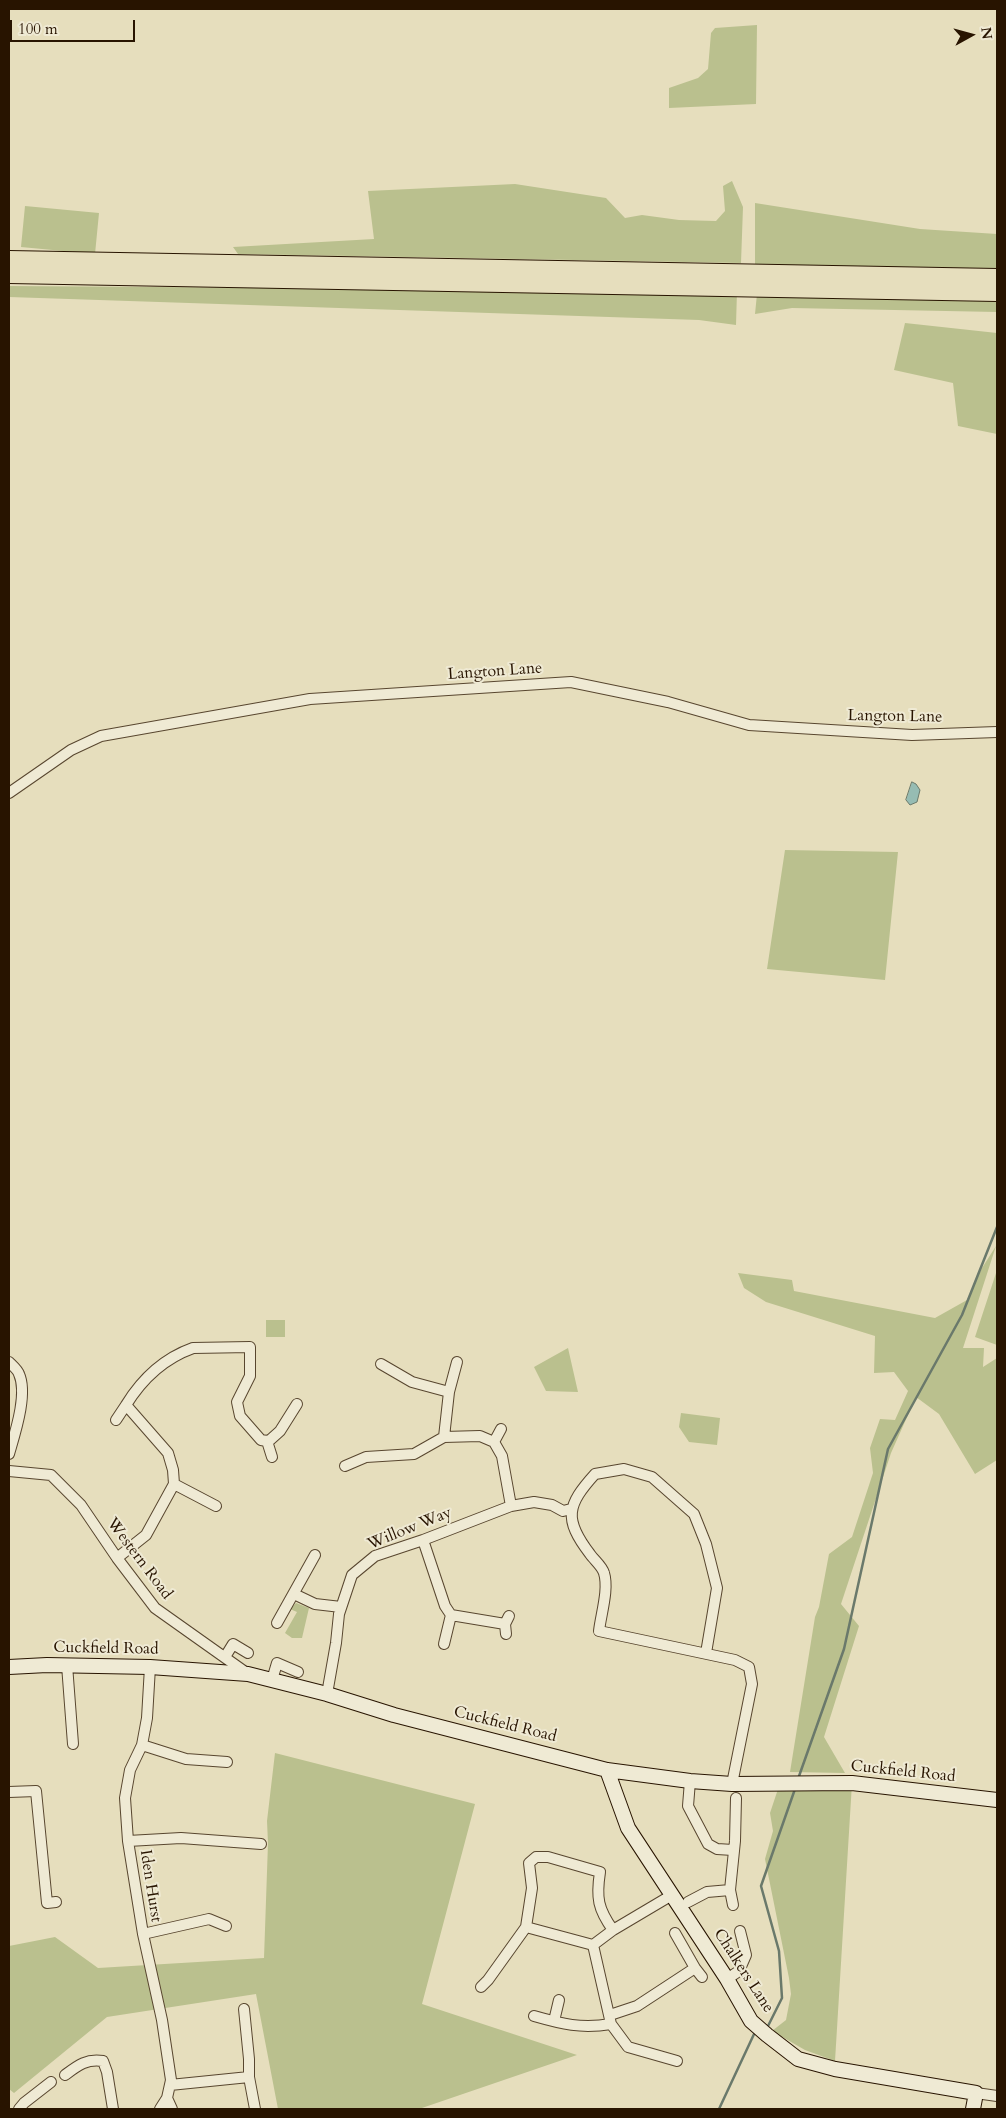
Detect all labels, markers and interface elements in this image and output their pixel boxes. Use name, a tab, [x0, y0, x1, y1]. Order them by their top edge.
scale bar	[12, 10, 138, 42]
north arrow	[946, 10, 996, 60]
text: 100 m	[18, 19, 58, 39]
text: N	[976, 26, 997, 40]
street label: Langton Lane	[447, 659, 543, 685]
street label: Langton Lane	[847, 707, 943, 727]
street label: Willow Way	[365, 1503, 455, 1555]
street label: Western Road	[102, 1514, 176, 1604]
street label: Cuckfield Road	[53, 1638, 159, 1660]
street label: Cuckfield Road	[452, 1703, 558, 1747]
street label: Cuckfield Road	[850, 1757, 956, 1787]
street label: Iden Hurst	[135, 1848, 165, 1924]
street label: Chalkers Lane	[709, 1925, 777, 2017]

